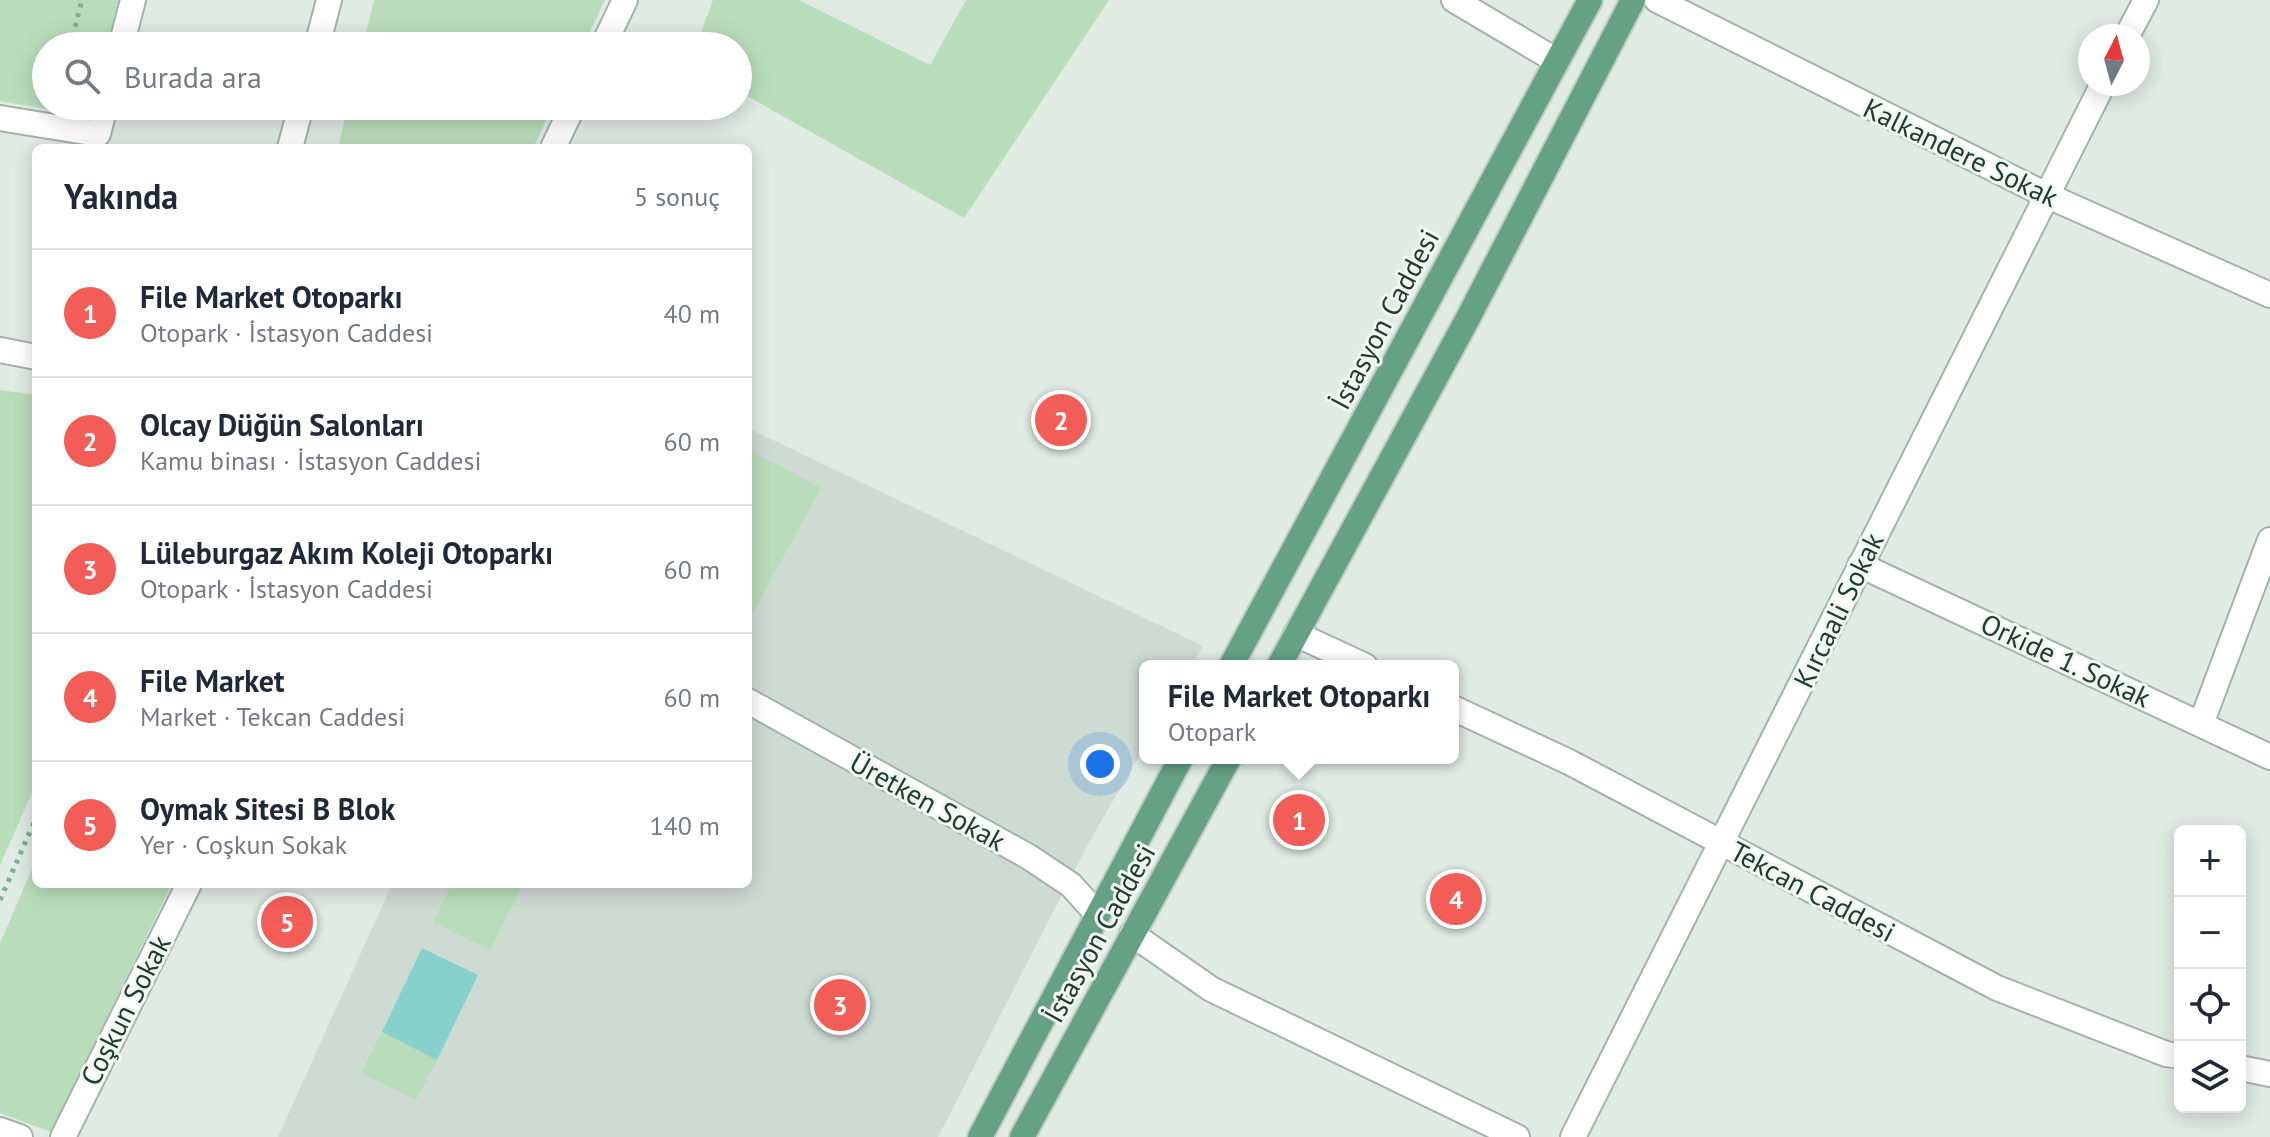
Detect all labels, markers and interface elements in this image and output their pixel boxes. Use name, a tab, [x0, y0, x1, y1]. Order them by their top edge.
north arrow	[2078, 24, 2150, 96]
search box	[32, 32, 752, 120]
icon: search	[60, 54, 104, 98]
text: Burada ara	[124, 57, 262, 96]
street label: Kalkandere Sokak	[1858, 89, 2065, 215]
text: Yakında	[64, 174, 178, 218]
text: 5 sonuç	[634, 180, 720, 213]
street label: İstasyon Caddesi	[1321, 223, 1447, 415]
text: File Market Otoparkı	[140, 277, 403, 316]
text: 1	[83, 297, 97, 330]
text: 40 m	[664, 297, 720, 330]
text: Otopark · İstasyon Caddesi	[140, 316, 433, 349]
pin: 2	[1035, 390, 1087, 450]
text: Olcay Düğün Salonları	[140, 405, 424, 444]
text: 2	[83, 425, 97, 458]
text: 60 m	[664, 425, 720, 458]
text: Kamu binası · İstasyon Caddesi	[140, 444, 481, 477]
street label: Kırcaali Sokak	[1784, 526, 1892, 694]
text: Lüleburgaz Akım Koleji Otoparkı	[140, 533, 553, 572]
text: 3	[83, 553, 97, 586]
text: 60 m	[664, 553, 720, 586]
text: Otopark · İstasyon Caddesi	[140, 572, 433, 605]
street label: Orkide 1. Sokak	[1975, 604, 2157, 716]
popup	[1139, 660, 1459, 764]
text: File Market	[140, 661, 284, 700]
text: File Market Otoparkı	[1168, 676, 1430, 715]
text: 4	[83, 681, 97, 714]
text: 60 m	[664, 681, 720, 714]
text: Market · Tekcan Caddesi	[140, 700, 405, 733]
text: Otopark	[1168, 715, 1256, 748]
street label: Üretken Sokak	[844, 743, 1013, 859]
your location	[1080, 744, 1120, 784]
text: Oymak Sitesi B Blok	[140, 789, 395, 828]
pin: 1	[1273, 790, 1325, 850]
text: 5	[83, 809, 97, 842]
text: 140 m	[649, 809, 720, 842]
map controls	[2174, 825, 2246, 1113]
button: +	[2174, 825, 2246, 897]
text: Yer · Coşkun Sokak	[140, 828, 347, 861]
street label: Tekcan Caddesi	[1724, 832, 1902, 950]
street label: İstasyon Caddesi	[1035, 837, 1163, 1029]
pin: 4	[1430, 869, 1482, 929]
pin: 5	[261, 892, 313, 952]
button: −	[2174, 897, 2246, 969]
street label: Coşkun Sokak	[71, 928, 179, 1091]
button: locate	[2174, 969, 2246, 1041]
pin: 3	[814, 975, 866, 1035]
button: layers	[2174, 1041, 2246, 1113]

